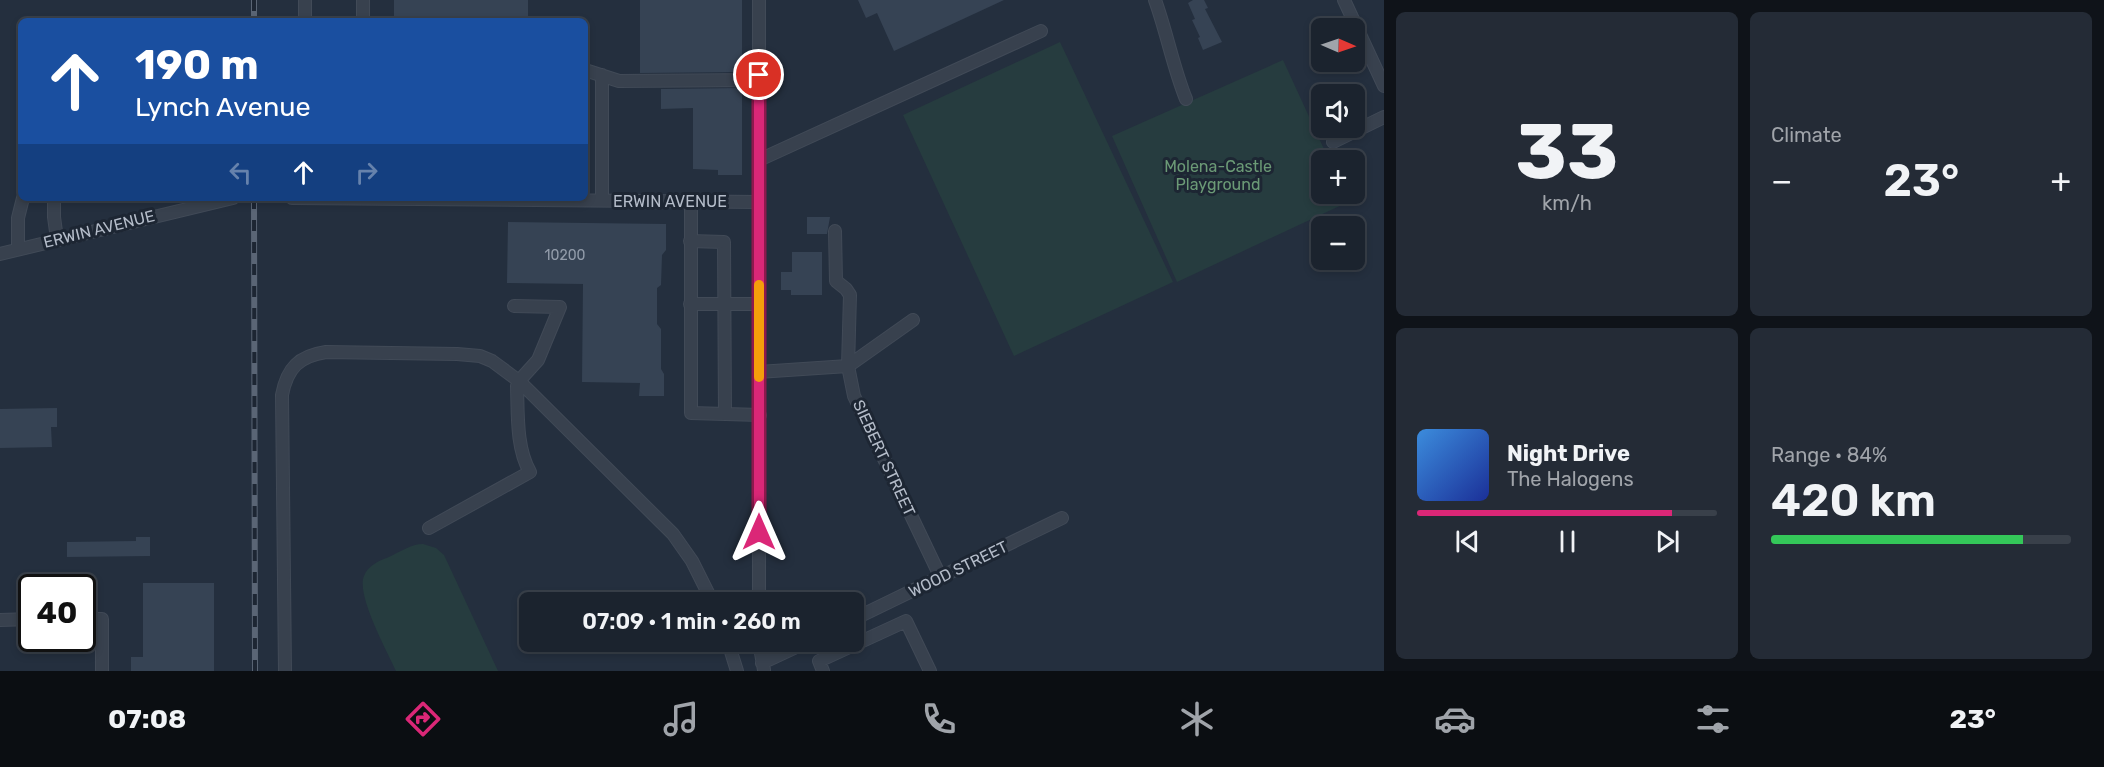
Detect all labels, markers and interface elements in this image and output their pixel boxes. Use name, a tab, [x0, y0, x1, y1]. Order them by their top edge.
north arrow	[1311, 18, 1365, 72]
map controls	[1311, 18, 1365, 270]
text: 190 m	[135, 40, 259, 90]
icon: ahead	[36, 42, 114, 120]
pin	[733, 49, 784, 100]
icon: arrive	[742, 58, 775, 91]
button: sound	[1311, 84, 1365, 138]
text: Lynch Avenue	[135, 91, 311, 123]
text: 33	[1516, 105, 1618, 198]
text: Climate	[1771, 123, 1842, 147]
button: +	[1311, 150, 1365, 204]
text: 23°	[1884, 154, 1959, 207]
icon: left	[224, 156, 257, 189]
icon: ahead	[287, 156, 320, 189]
icon: right	[350, 156, 383, 189]
park label: Molena-Castle Playground	[1164, 157, 1272, 194]
text: −	[1771, 161, 1792, 200]
text: +	[2050, 161, 2071, 200]
text: km/h	[1542, 191, 1592, 215]
street label: ERWIN AVENUE	[613, 192, 727, 211]
street label: ERWIN AVENUE	[41, 206, 157, 252]
button: −	[1311, 216, 1365, 270]
house number: 10200	[545, 247, 586, 264]
street label: SIEBERT STREET	[849, 397, 919, 519]
text: Night Drive	[1507, 440, 1630, 467]
text: Range · 84%	[1771, 443, 1887, 467]
text: The Halogens	[1507, 467, 1634, 491]
text: 420 km	[1771, 474, 1936, 527]
position arrow	[727, 500, 791, 564]
icon: previous	[1451, 525, 1484, 558]
icon: pause	[1551, 525, 1584, 558]
icon: next	[1651, 525, 1684, 558]
street label: WOOD STREET	[906, 537, 1010, 601]
speed limit sign: 40	[18, 574, 96, 652]
text: 07:09 · 1 min · 260 m	[582, 608, 801, 635]
icon: directions	[402, 698, 444, 740]
icon: music	[660, 698, 702, 740]
icon: phone	[918, 698, 960, 740]
icon: climate	[1176, 698, 1218, 740]
icon: car	[1434, 698, 1476, 740]
icon: filters	[1692, 698, 1734, 740]
text: 07:08	[108, 703, 186, 735]
text: 23°	[1950, 703, 1996, 735]

